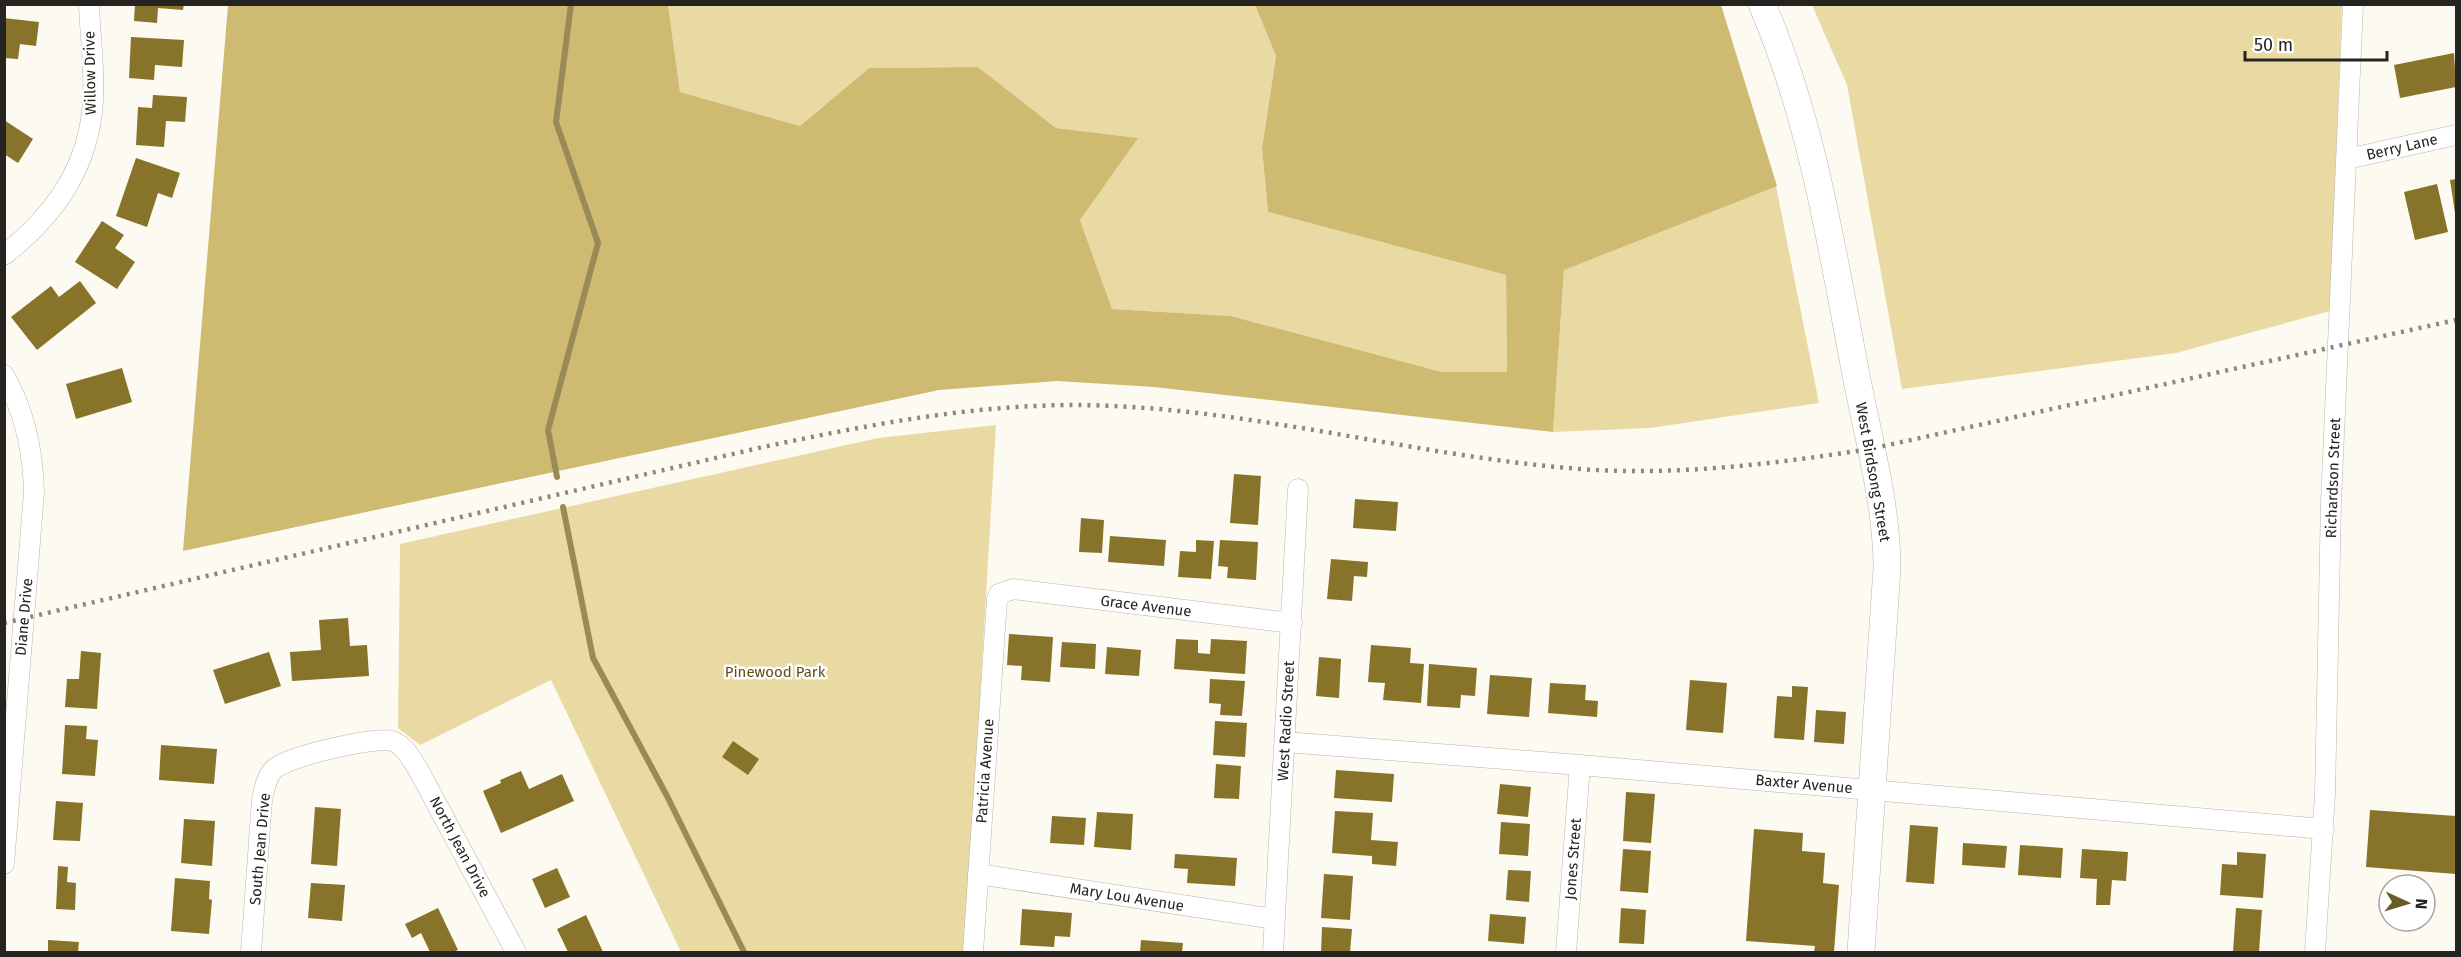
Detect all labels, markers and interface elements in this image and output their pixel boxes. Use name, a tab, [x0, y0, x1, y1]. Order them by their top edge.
scale bar	[2245, 24, 2388, 62]
street label: Willow Drive	[80, 31, 100, 115]
text: 50 m	[2254, 34, 2293, 56]
street label: Berry Lane	[2365, 130, 2439, 164]
street label: West Birdsong Street	[1852, 401, 1894, 544]
street label: Richardson Street	[2322, 417, 2344, 539]
street label: Diane Drive	[12, 577, 36, 657]
street label: Grace Avenue	[1099, 591, 1193, 621]
street label: West Radio Street	[1274, 660, 1298, 782]
park label: Pinewood Park	[725, 663, 826, 681]
street label: Patricia Avenue	[972, 718, 998, 824]
street label: Baxter Avenue	[1755, 771, 1853, 797]
street label: South Jean Drive	[246, 792, 274, 906]
street label: North Jean Drive	[426, 793, 494, 901]
street label: Jones Street	[1561, 817, 1585, 901]
north arrow	[2377, 873, 2437, 933]
street label: Mary Lou Avenue	[1069, 879, 1185, 915]
text: N	[2412, 898, 2431, 910]

